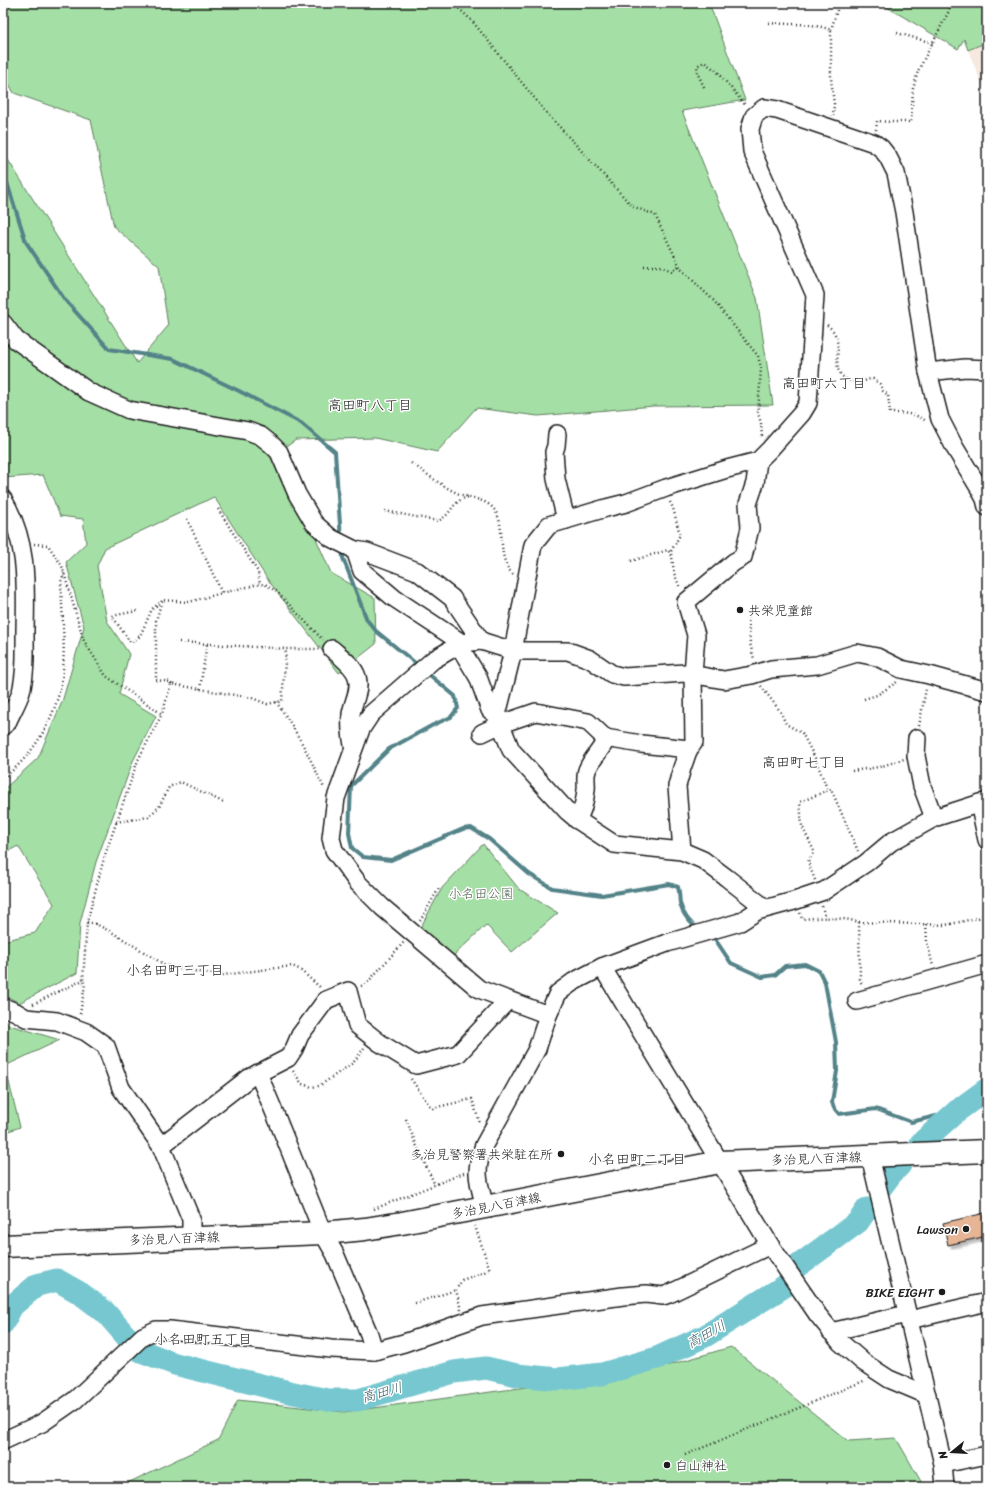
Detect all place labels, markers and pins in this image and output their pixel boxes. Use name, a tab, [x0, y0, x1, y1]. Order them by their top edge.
place label: 共栄児童館	[748, 599, 813, 622]
marker: 共栄児童館	[735, 605, 745, 615]
place label: 多治見警察署共栄駐在所	[410, 1143, 553, 1166]
marker: 多治見警察署共栄駐在所	[556, 1149, 566, 1159]
place label: Lawson	[917, 1218, 958, 1241]
marker: Lawson	[961, 1224, 971, 1234]
place label: BIKE EIGHT	[866, 1281, 935, 1304]
marker: BIKE EIGHT	[937, 1287, 947, 1297]
place label: 白山神社	[675, 1454, 727, 1477]
marker: 白山神社	[662, 1460, 672, 1470]

